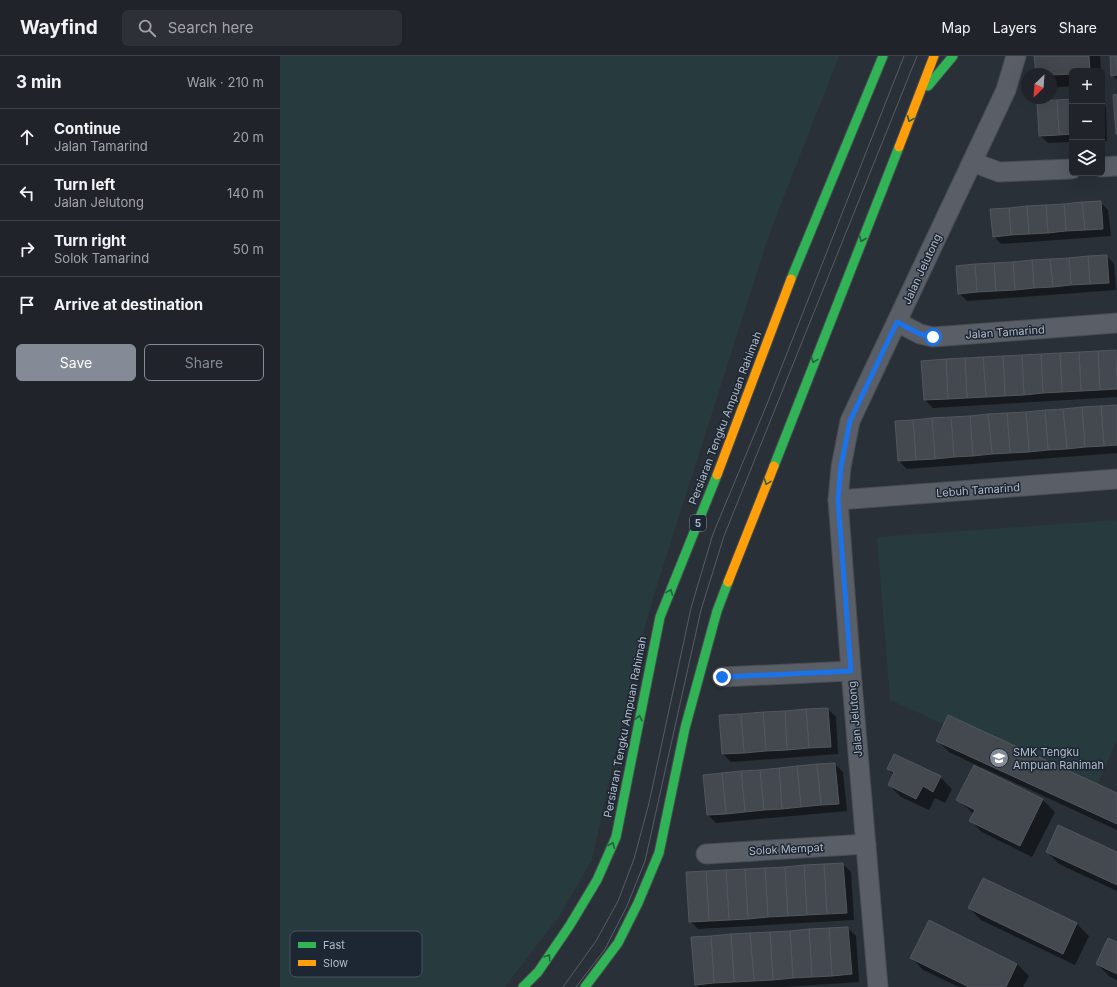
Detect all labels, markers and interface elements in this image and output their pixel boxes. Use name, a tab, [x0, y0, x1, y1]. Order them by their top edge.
search box	[122, 10, 402, 46]
text: Wayfind	[20, 16, 98, 39]
icon: search	[136, 17, 158, 39]
text: Search here	[168, 18, 253, 37]
text: Map	[942, 19, 971, 36]
text: Layers	[993, 19, 1037, 36]
text: Share	[1059, 19, 1097, 36]
north arrow	[1021, 68, 1057, 104]
map controls	[1069, 68, 1105, 176]
button: +	[1069, 68, 1105, 104]
text: 3 min	[16, 72, 62, 92]
text: Walk · 210 m	[187, 74, 264, 90]
button: −	[1069, 104, 1105, 140]
one-way arrow	[907, 114, 915, 122]
text: Continue	[54, 119, 121, 138]
icon: ahead	[16, 126, 38, 148]
text: 20 m	[233, 129, 264, 145]
text: Jalan Tamarind	[54, 138, 148, 154]
button: layers	[1069, 140, 1105, 176]
text: Turn left	[54, 175, 115, 194]
icon: left	[16, 182, 38, 204]
text: 140 m	[227, 185, 264, 201]
text: Jalan Jelutong	[54, 194, 144, 210]
text: Turn right	[54, 231, 126, 250]
street label: Jalan Jelutong	[900, 232, 944, 306]
one-way arrow	[858, 236, 866, 243]
icon: right	[16, 238, 38, 260]
text: 50 m	[233, 241, 264, 257]
text: Solok Tamarind	[54, 250, 149, 266]
icon: arrive	[16, 294, 38, 316]
text: Arrive at destination	[54, 295, 203, 314]
street label: Jalan Tamarind	[965, 322, 1045, 342]
route start	[924, 328, 942, 346]
street label: Persiaran Tengku Ampuan Rahimah	[685, 329, 765, 507]
button: Save	[16, 344, 136, 381]
button: Share	[144, 344, 264, 381]
one-way arrow	[811, 357, 819, 364]
one-way arrow	[764, 477, 772, 485]
street label: Lebuh Tamarind	[936, 480, 1020, 500]
road number: 5	[690, 515, 706, 531]
one-way arrow	[666, 588, 674, 595]
street label: Persiaran Tengku Ampuan Rahimah	[601, 635, 649, 819]
route end	[713, 668, 731, 686]
street label: Jalan Jelutong	[845, 680, 865, 758]
one-way arrow	[635, 714, 643, 721]
place label: SMK Tengku Ampuan Rahimah	[1013, 745, 1104, 772]
school or university icon: SMK Tengku Ampuan Rahimah	[988, 747, 1010, 769]
street label: Solok Mempat	[748, 840, 824, 858]
one-way arrow	[607, 841, 615, 849]
legend	[290, 931, 422, 977]
text: Fast	[323, 938, 345, 952]
one-way arrow	[543, 954, 551, 961]
text: Slow	[323, 956, 348, 970]

